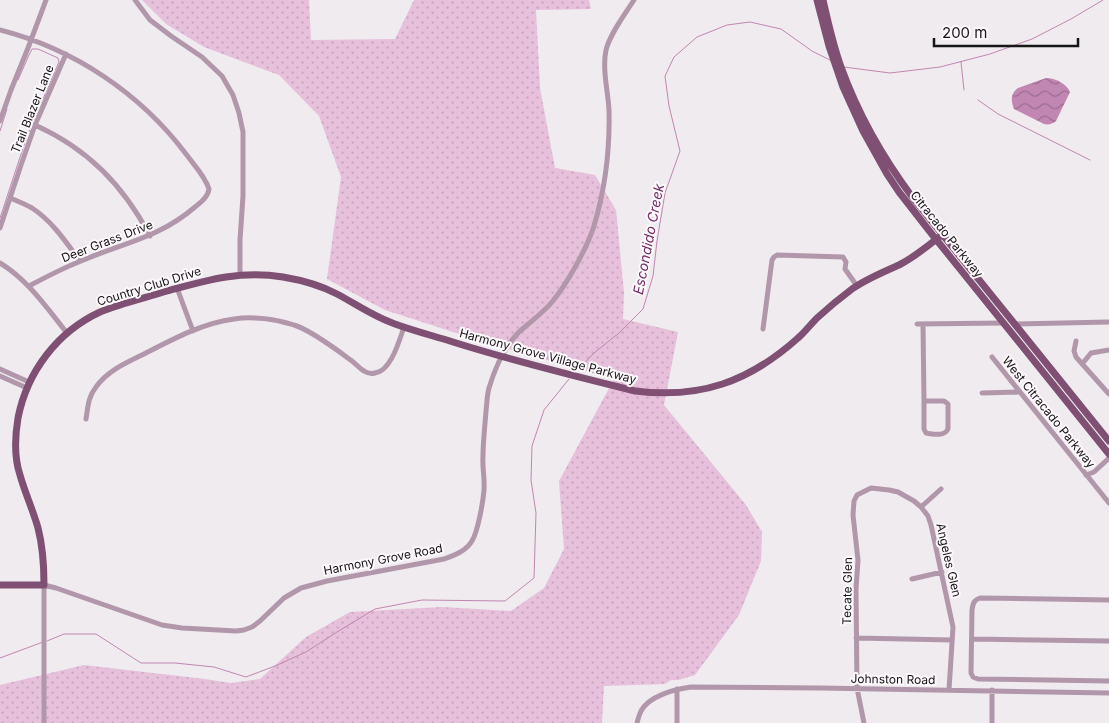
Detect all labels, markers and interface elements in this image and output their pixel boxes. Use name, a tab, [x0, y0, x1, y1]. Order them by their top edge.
scale bar	[934, 15, 1078, 47]
text: 200 m	[942, 23, 987, 42]
street label: Trail Blazer Lane	[7, 63, 57, 155]
water label: Escondido Creek	[629, 182, 667, 296]
street label: Citracado Parkway	[907, 188, 987, 281]
street label: Deer Grass Drive	[59, 217, 155, 265]
street label: Country Club Drive	[95, 263, 203, 309]
street label: Harmony Grove Village Parkway	[458, 325, 638, 387]
street label: West Citracado Parkway	[999, 353, 1099, 471]
street label: Angeles Glen	[933, 522, 965, 598]
street label: Harmony Grove Road	[322, 540, 444, 578]
street label: Tecate Glen	[839, 557, 855, 625]
street label: Johnston Road	[850, 671, 936, 687]

